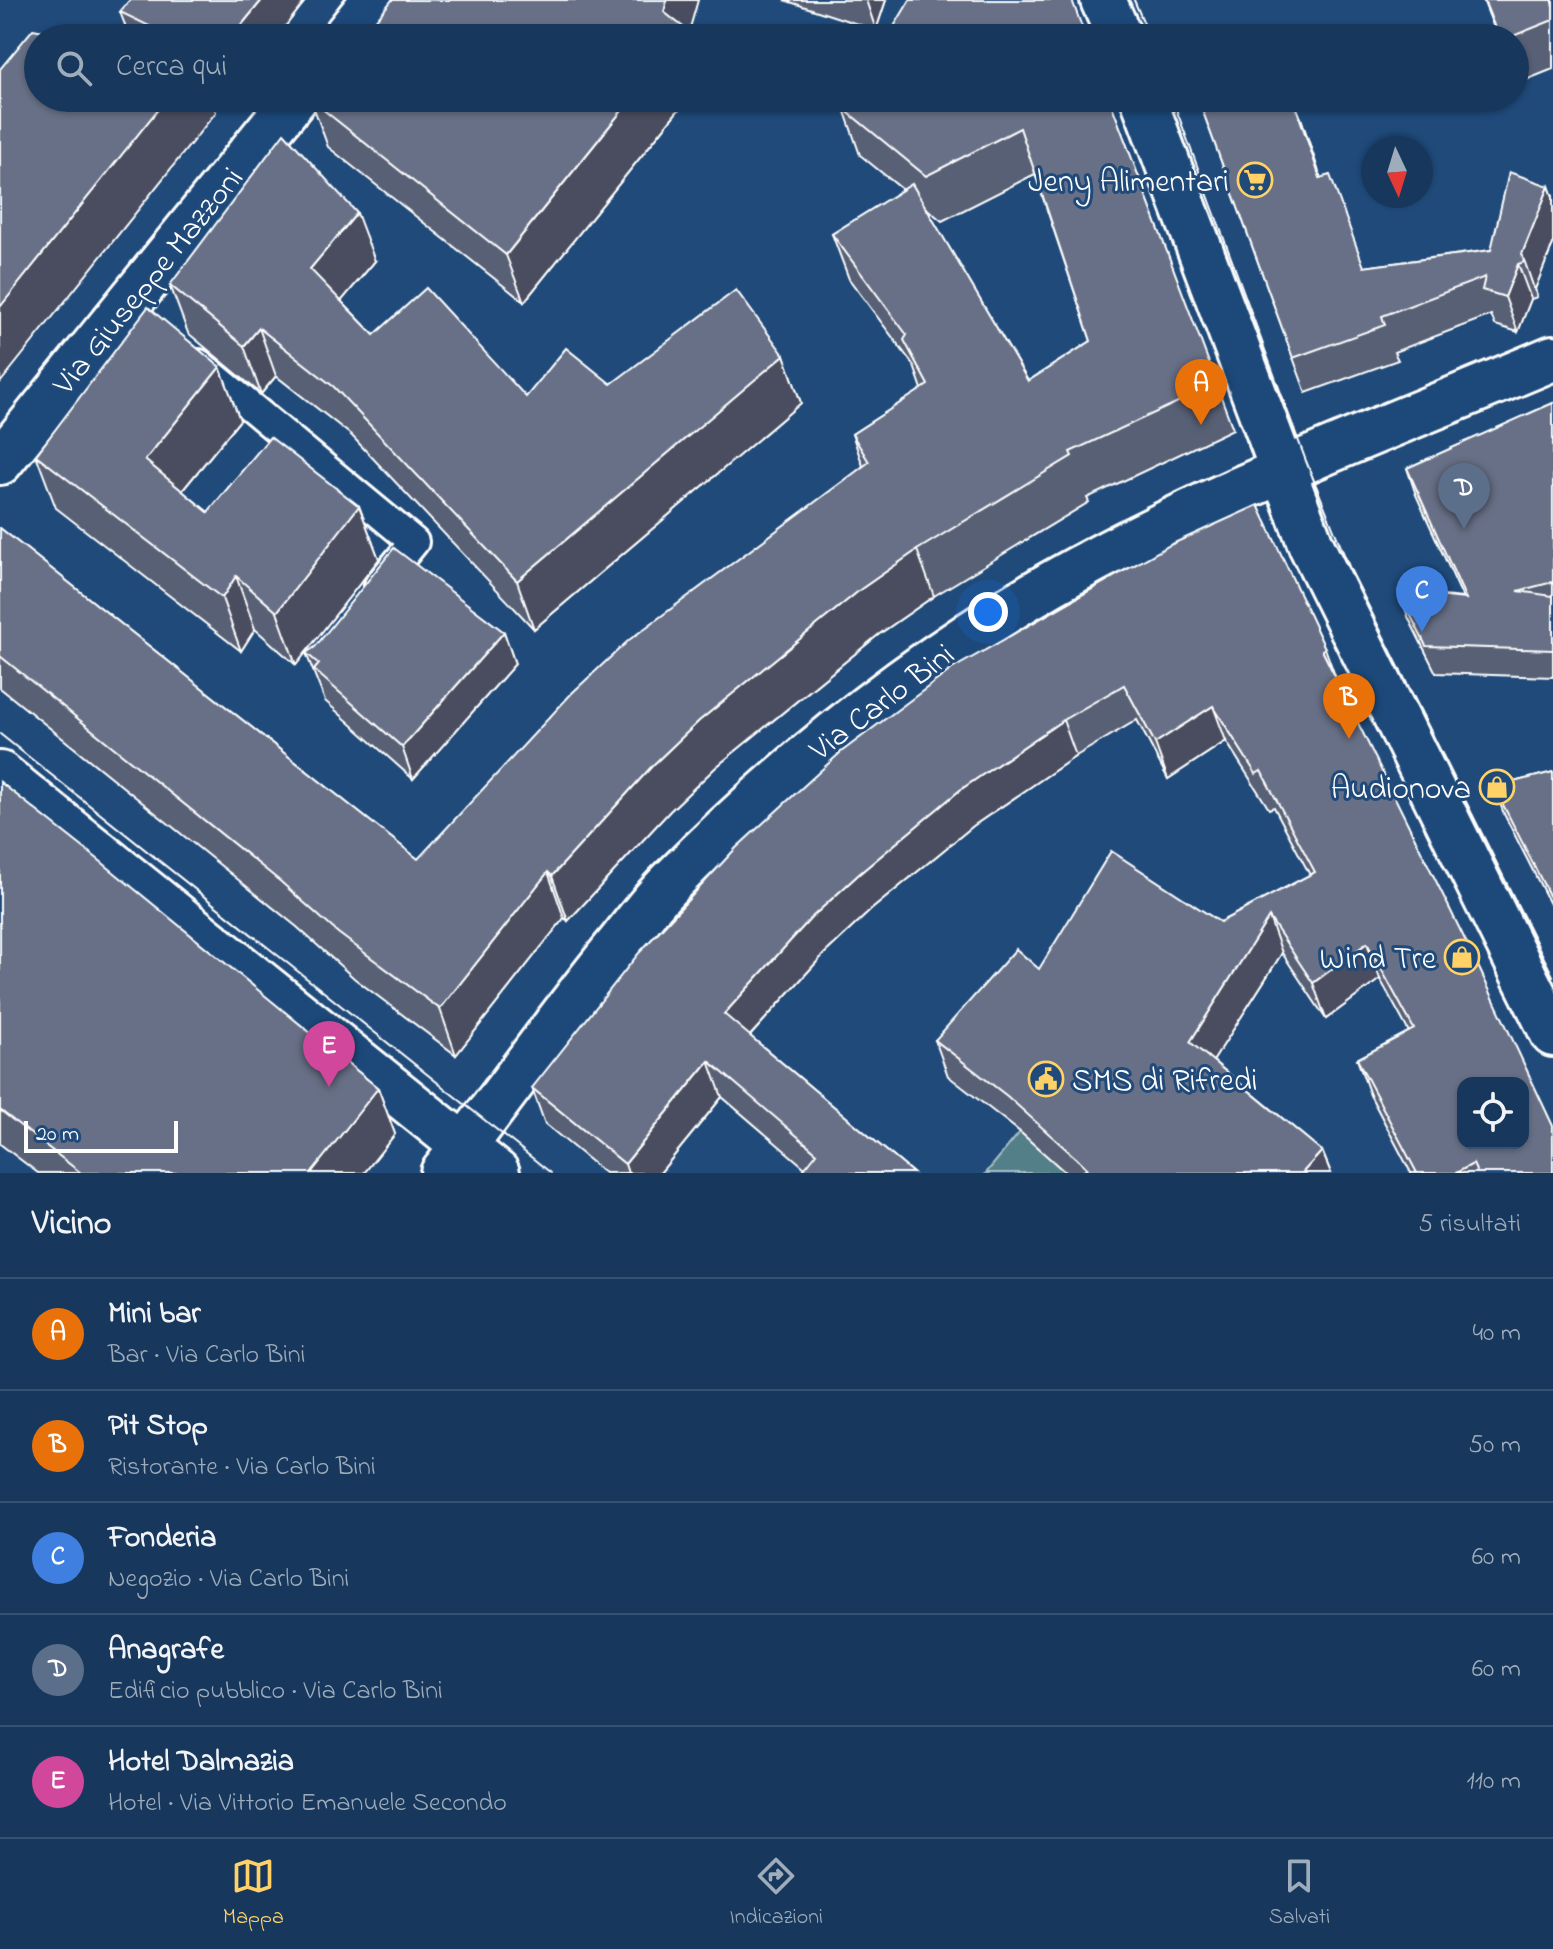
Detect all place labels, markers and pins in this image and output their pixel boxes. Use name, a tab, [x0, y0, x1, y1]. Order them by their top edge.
place label: Jeny Alimentari	[1028, 160, 1229, 207]
supermarket icon: Jeny Alimentari	[1236, 161, 1274, 199]
pin: A	[1175, 359, 1227, 425]
pin: D	[1438, 463, 1490, 529]
pin: C	[1396, 566, 1448, 632]
pin: B	[1323, 673, 1375, 739]
place label: Audionova	[1331, 767, 1471, 814]
shop icon: Audionova	[1478, 768, 1516, 806]
place label: Wind Tre	[1319, 937, 1437, 984]
shop icon: Wind Tre	[1443, 938, 1481, 976]
pin: E	[303, 1021, 355, 1087]
place label: SMS di Rifredi	[1072, 1059, 1258, 1106]
public building icon: SMS di Rifredi	[1027, 1060, 1065, 1098]

